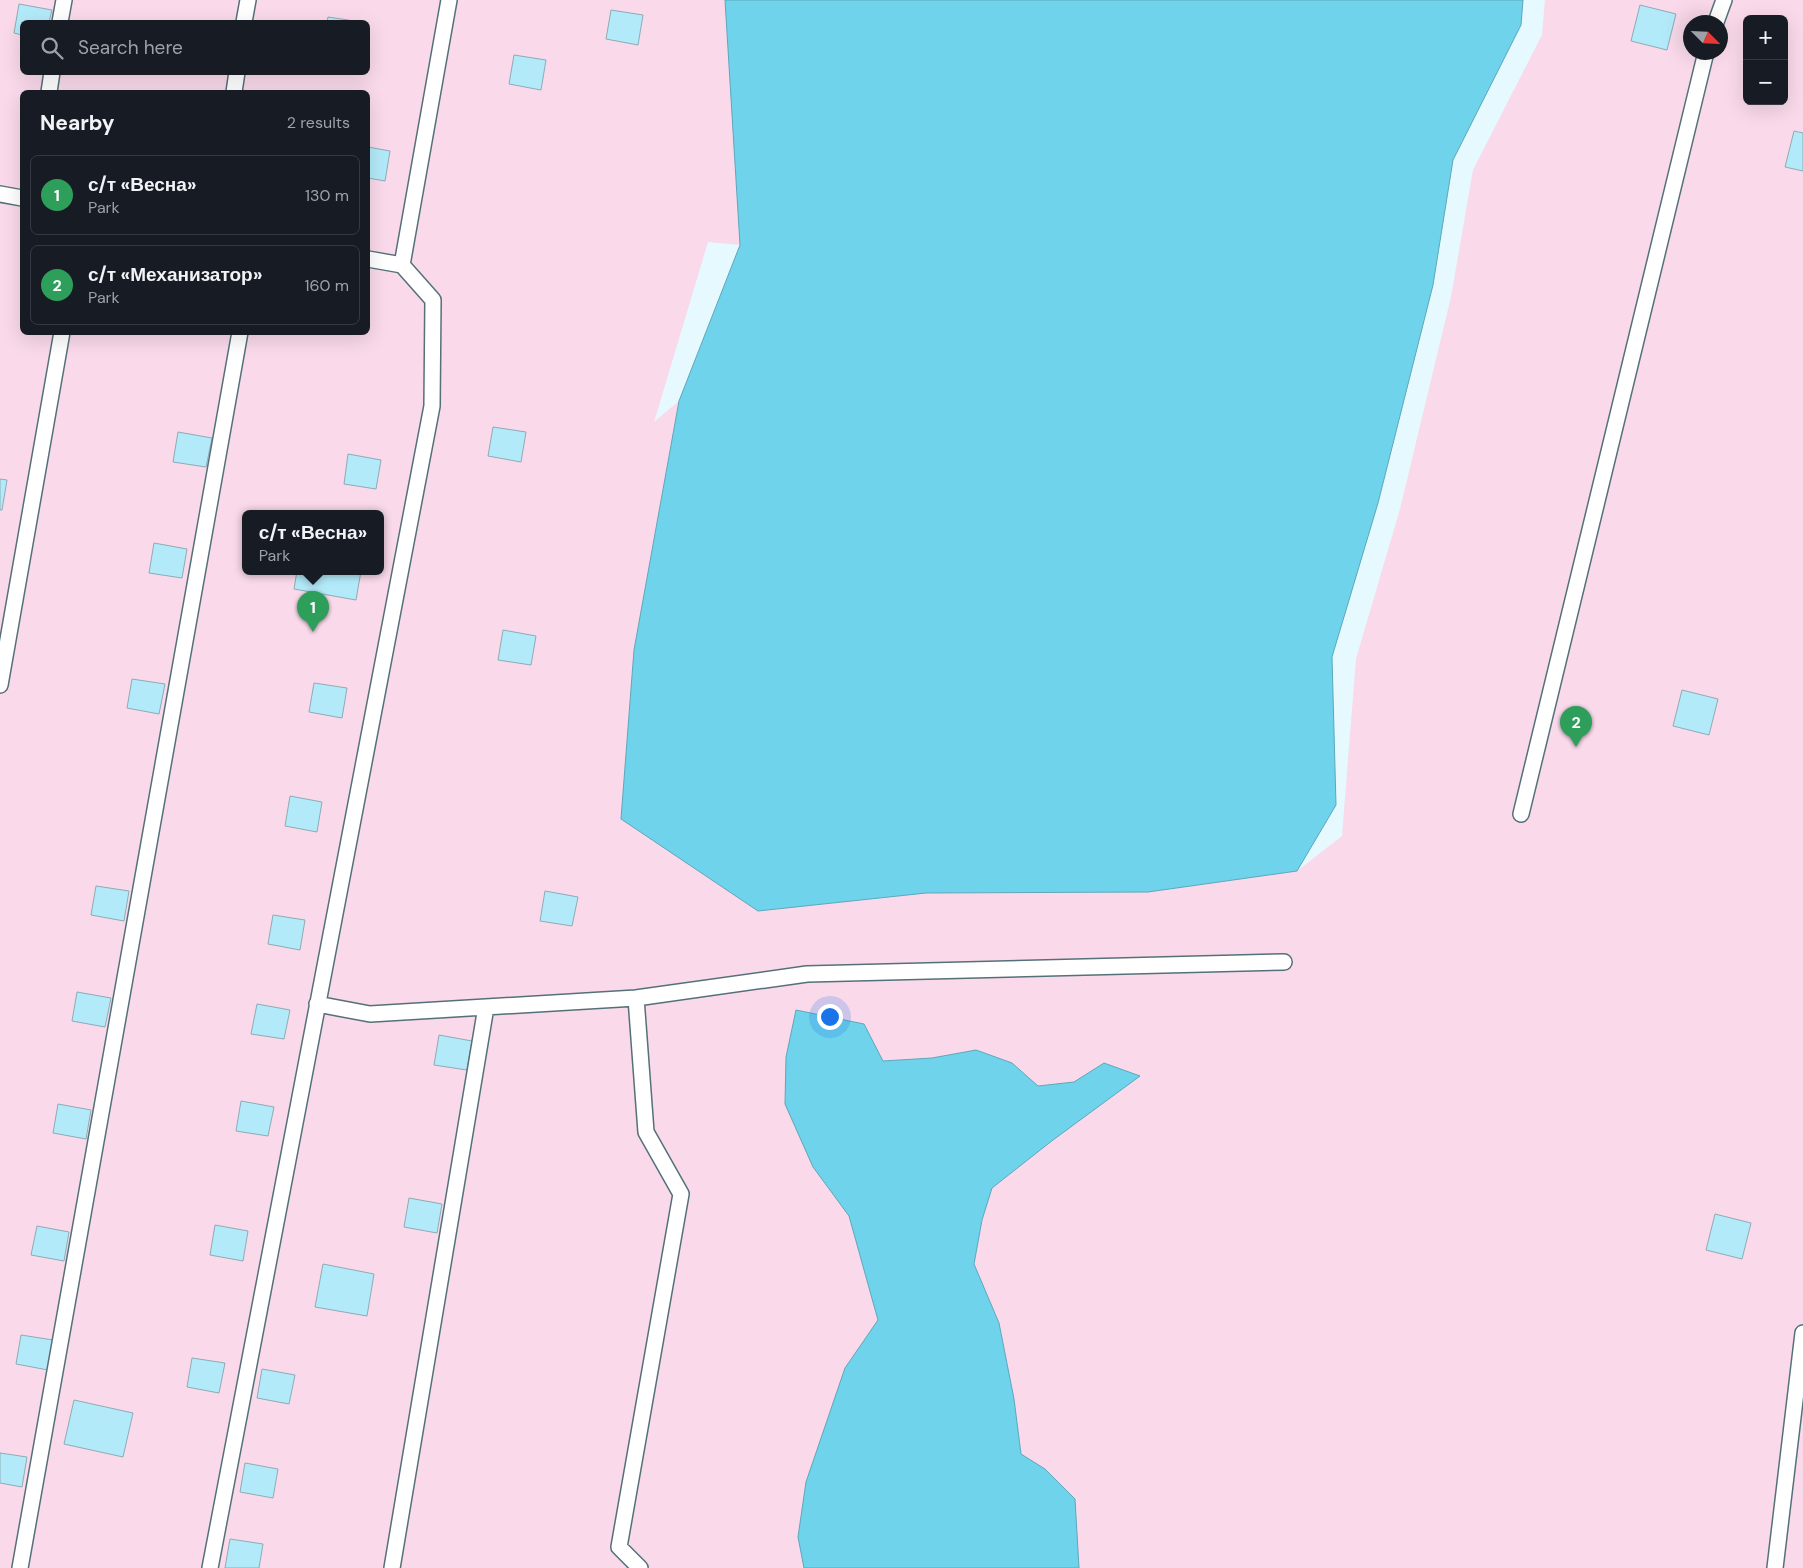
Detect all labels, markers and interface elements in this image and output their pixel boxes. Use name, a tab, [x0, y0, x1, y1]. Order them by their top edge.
north arrow	[1683, 15, 1728, 60]
map controls	[1743, 15, 1788, 105]
button: +	[1743, 15, 1788, 60]
search box	[20, 20, 370, 75]
icon: search	[38, 34, 66, 62]
text: Search here	[78, 35, 183, 60]
button: −	[1743, 60, 1788, 105]
text: Nearby	[40, 109, 114, 137]
text: 2 results	[287, 112, 350, 133]
text: с/т «Весна»	[88, 172, 197, 197]
text: 1	[54, 185, 60, 206]
text: 130 m	[305, 185, 349, 206]
text: Park	[88, 197, 120, 218]
text: с/т «Механизатор»	[88, 262, 262, 287]
text: 2	[52, 275, 62, 296]
text: 160 m	[305, 275, 349, 296]
text: Park	[88, 287, 120, 308]
popup	[242, 510, 384, 575]
text: с/т «Весна»	[259, 520, 367, 545]
text: Park	[259, 545, 290, 566]
pin: 1	[297, 591, 329, 632]
pin: 2	[1560, 706, 1592, 747]
your location	[817, 1004, 843, 1030]

